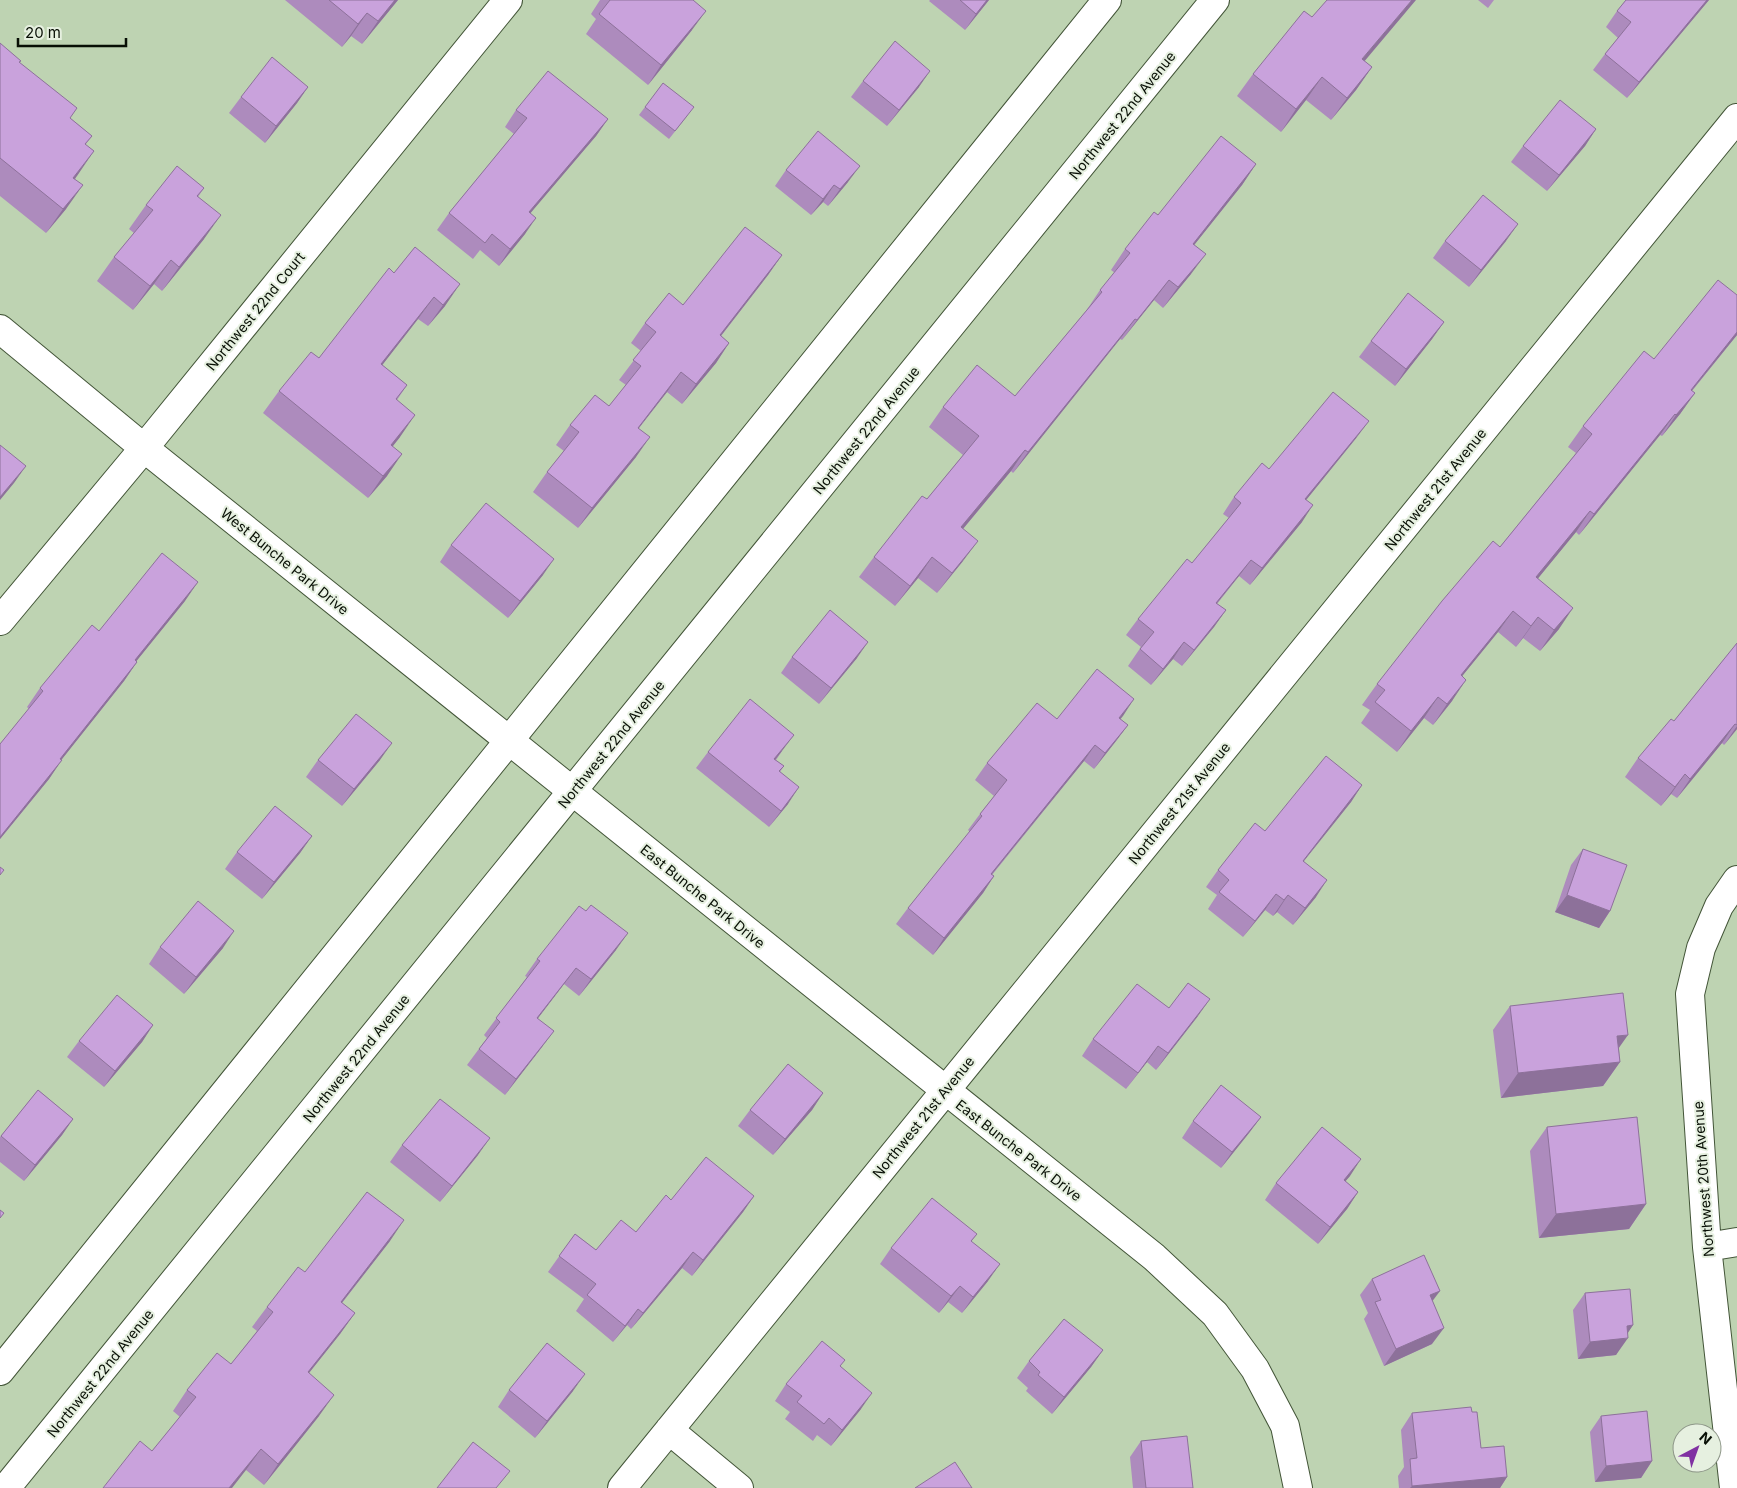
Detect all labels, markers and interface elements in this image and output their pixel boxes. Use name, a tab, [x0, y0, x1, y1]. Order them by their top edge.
scale bar	[18, 15, 125, 47]
text: 20 m	[25, 23, 61, 42]
street label: Northwest 22nd Avenue	[1065, 48, 1179, 182]
street label: Northwest 22nd Court	[202, 248, 308, 374]
street label: Northwest 22nd Avenue	[809, 363, 923, 497]
street label: Northwest 21st Avenue	[1381, 425, 1489, 553]
street label: West Bunche Park Drive	[218, 504, 352, 618]
street label: Northwest 22nd Avenue	[554, 677, 668, 811]
street label: Northwest 21st Avenue	[1125, 739, 1233, 867]
street label: East Bunche Park Drive	[637, 841, 769, 951]
street label: Northwest 22nd Avenue	[299, 991, 413, 1125]
street label: Northwest 21st Avenue	[869, 1053, 977, 1181]
street label: East Bunche Park Drive	[953, 1096, 1085, 1204]
street label: Northwest 20th Avenue	[1689, 1101, 1717, 1257]
street label: Northwest 22nd Avenue	[43, 1306, 157, 1440]
north arrow	[1672, 1423, 1722, 1473]
text: N	[1696, 1428, 1715, 1448]

